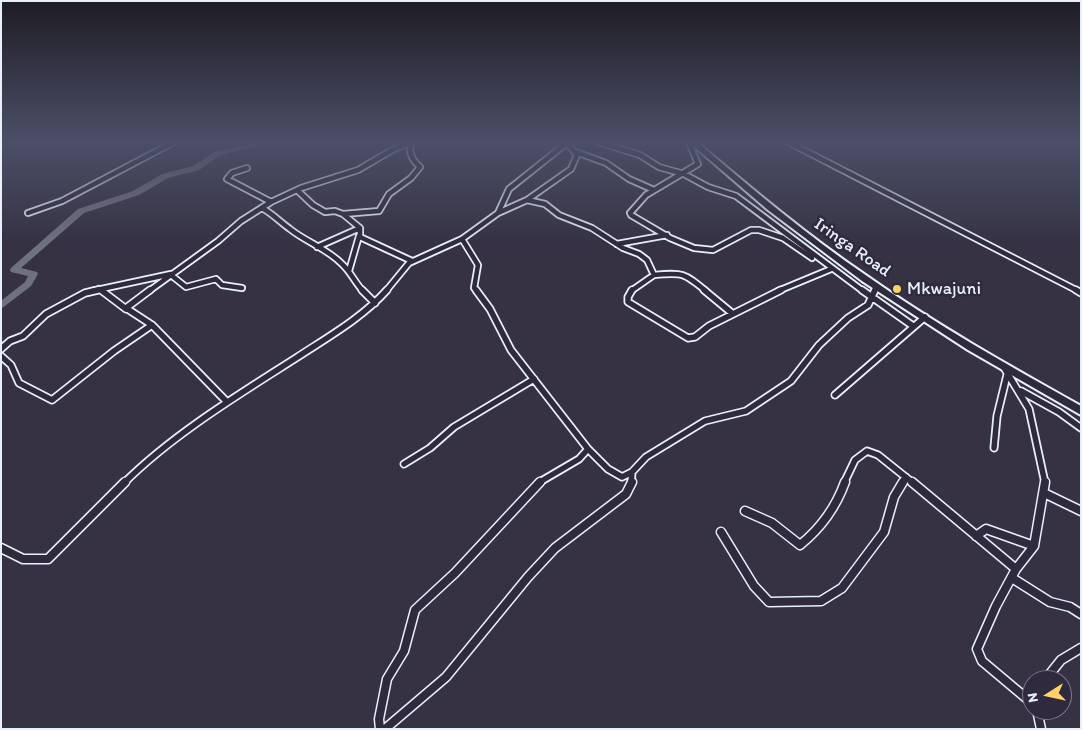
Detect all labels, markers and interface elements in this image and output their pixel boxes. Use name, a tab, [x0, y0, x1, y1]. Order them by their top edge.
street label: Iringa Road	[809, 214, 895, 282]
place label: Mkwajuni	[907, 278, 981, 300]
marker: Mkwajuni	[891, 283, 903, 295]
north arrow	[1022, 670, 1072, 720]
text: N	[1024, 691, 1042, 704]

